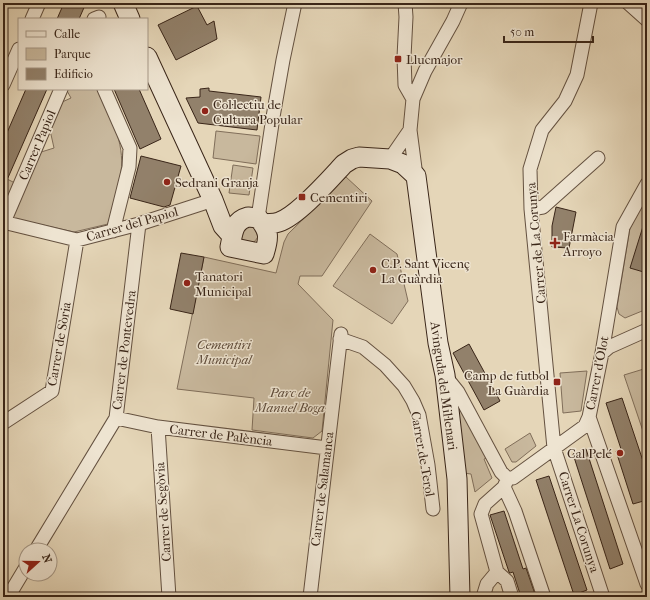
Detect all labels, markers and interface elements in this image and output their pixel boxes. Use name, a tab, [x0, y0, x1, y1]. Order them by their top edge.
legend	[18, 18, 148, 90]
scale bar	[504, 18, 593, 44]
text: 50 m	[510, 25, 534, 39]
text: Calle	[54, 27, 80, 41]
text: Parque	[54, 47, 91, 61]
place label: Llucmajor	[406, 52, 463, 67]
marker: Llucmajor	[393, 54, 403, 64]
text: Edificio	[54, 67, 93, 81]
place label: Col·lectiu de Cultura Popular	[213, 97, 303, 127]
marker: Col·lectiu de Cultura Popular	[200, 106, 210, 116]
street label: Carrer Papiol	[15, 107, 59, 182]
place label: Sedrani Granja	[175, 175, 260, 190]
marker: Sedrani Granja	[162, 177, 172, 187]
street label: Carrer de La Corunya	[523, 181, 549, 304]
place label: Cementiri	[310, 190, 368, 205]
marker: Cementiri	[297, 192, 307, 202]
street label: Carrer del Papiol	[84, 204, 180, 244]
place label: Farmàcia Arroyo	[562, 229, 615, 259]
marker: Farmàcia Arroyo	[550, 238, 560, 248]
place label: C.P. Sant Vicenç La Guàrdia	[381, 256, 470, 286]
marker: C.P. Sant Vicenç La Guàrdia	[368, 265, 378, 275]
place label: Tanatori Municipal	[195, 269, 252, 299]
marker: Tanatori Municipal	[182, 278, 192, 288]
street label: Carrer de Pontevedra	[109, 288, 139, 411]
street label: Carrer de Sòria	[44, 300, 74, 387]
street label: Avinguda del Mil·lenari	[427, 320, 460, 451]
street label: Carrer d'Olot	[582, 334, 612, 411]
park label: Cementiri Municipal	[196, 337, 253, 367]
place label: Camp de futbol La Guàrdia	[464, 368, 550, 398]
marker: Camp de futbol La Guàrdia	[552, 377, 562, 387]
park label: Parc de Manuel Boga	[254, 385, 325, 415]
street label: Carrer de Terol	[408, 410, 438, 498]
street label: Carrer de Palència	[169, 421, 274, 449]
street label: Carrer de Salamanca	[308, 430, 337, 547]
place label: Cal Pelé	[567, 446, 613, 461]
marker: Cal Pelé	[615, 448, 625, 458]
street label: Carrer de Segòvia	[152, 461, 174, 562]
street label: Carrer La Corunya	[556, 470, 603, 575]
north arrow	[18, 542, 58, 582]
text: N	[39, 552, 55, 565]

